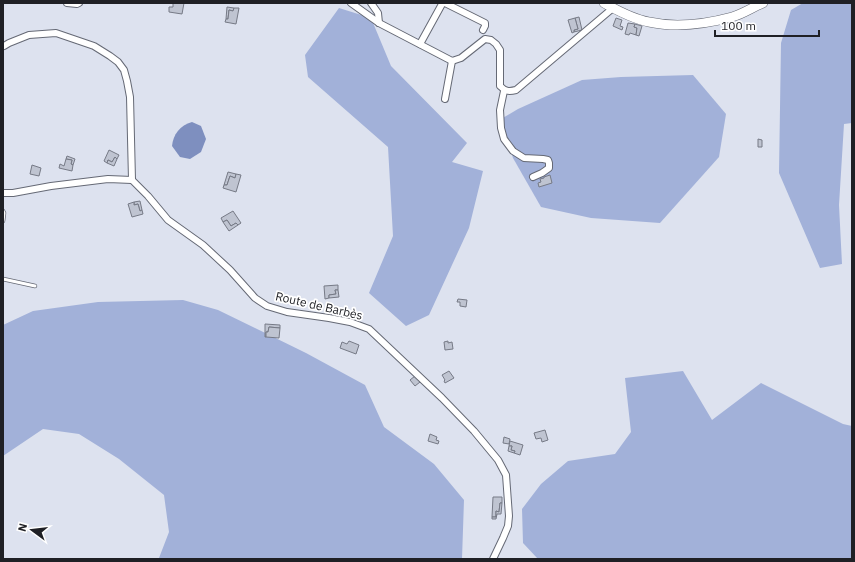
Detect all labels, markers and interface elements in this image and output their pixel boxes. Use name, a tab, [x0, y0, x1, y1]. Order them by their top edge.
scale bar	[715, 12, 819, 38]
text: 100 m	[721, 18, 756, 33]
street label: Route de Barbès	[274, 288, 364, 323]
north arrow	[12, 510, 52, 550]
text: N	[15, 522, 30, 533]

